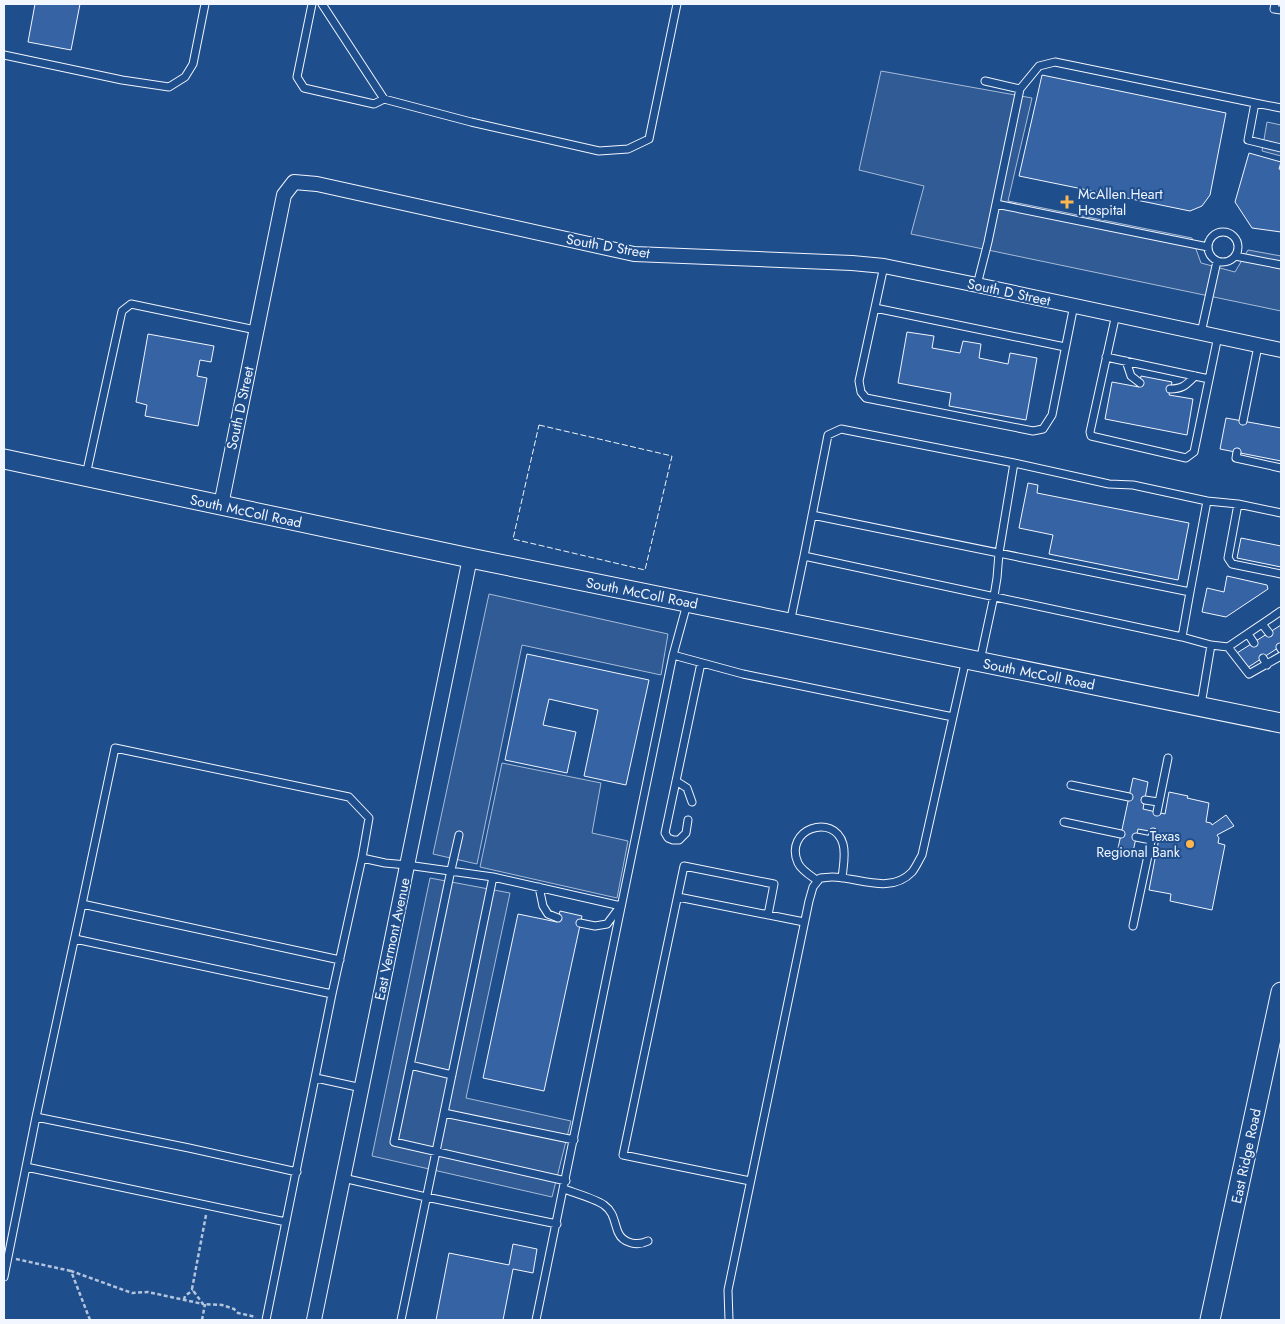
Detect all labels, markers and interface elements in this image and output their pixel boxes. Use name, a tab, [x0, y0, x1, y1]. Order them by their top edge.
place label: McAllen Heart Hospital	[1078, 184, 1163, 220]
marker: McAllen Heart Hospital	[1060, 195, 1074, 209]
street label: South D Street	[565, 229, 652, 263]
street label: South D Street	[965, 273, 1053, 311]
street label: South D Street	[221, 364, 259, 452]
street label: South McColl Road	[188, 489, 304, 533]
street label: South McColl Road	[584, 572, 700, 614]
street label: South McColl Road	[981, 653, 1097, 695]
place label: Texas Regional Bank	[1096, 826, 1181, 862]
marker: Texas Regional Bank	[1184, 838, 1196, 850]
street label: East Vermont Avenue	[369, 876, 415, 1002]
street label: East Ridge Road	[1226, 1107, 1266, 1205]

